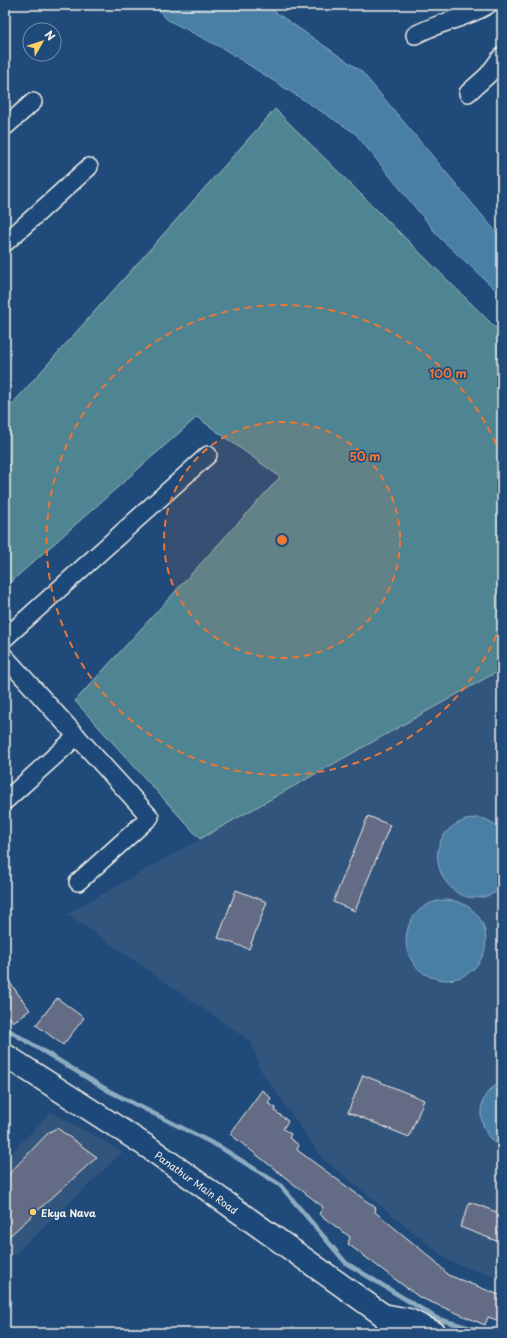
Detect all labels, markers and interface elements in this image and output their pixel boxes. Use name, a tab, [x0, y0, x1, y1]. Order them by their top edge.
north arrow	[22, 22, 62, 62]
text: N	[41, 27, 60, 44]
text: 100 m	[429, 364, 467, 382]
text: 50 m	[349, 447, 381, 465]
centre of rings	[275, 533, 289, 547]
street label: Panathur Main Road	[152, 1147, 242, 1217]
place label: Ekya Nava	[41, 1205, 96, 1220]
marker: Ekya Nava	[28, 1207, 38, 1217]

